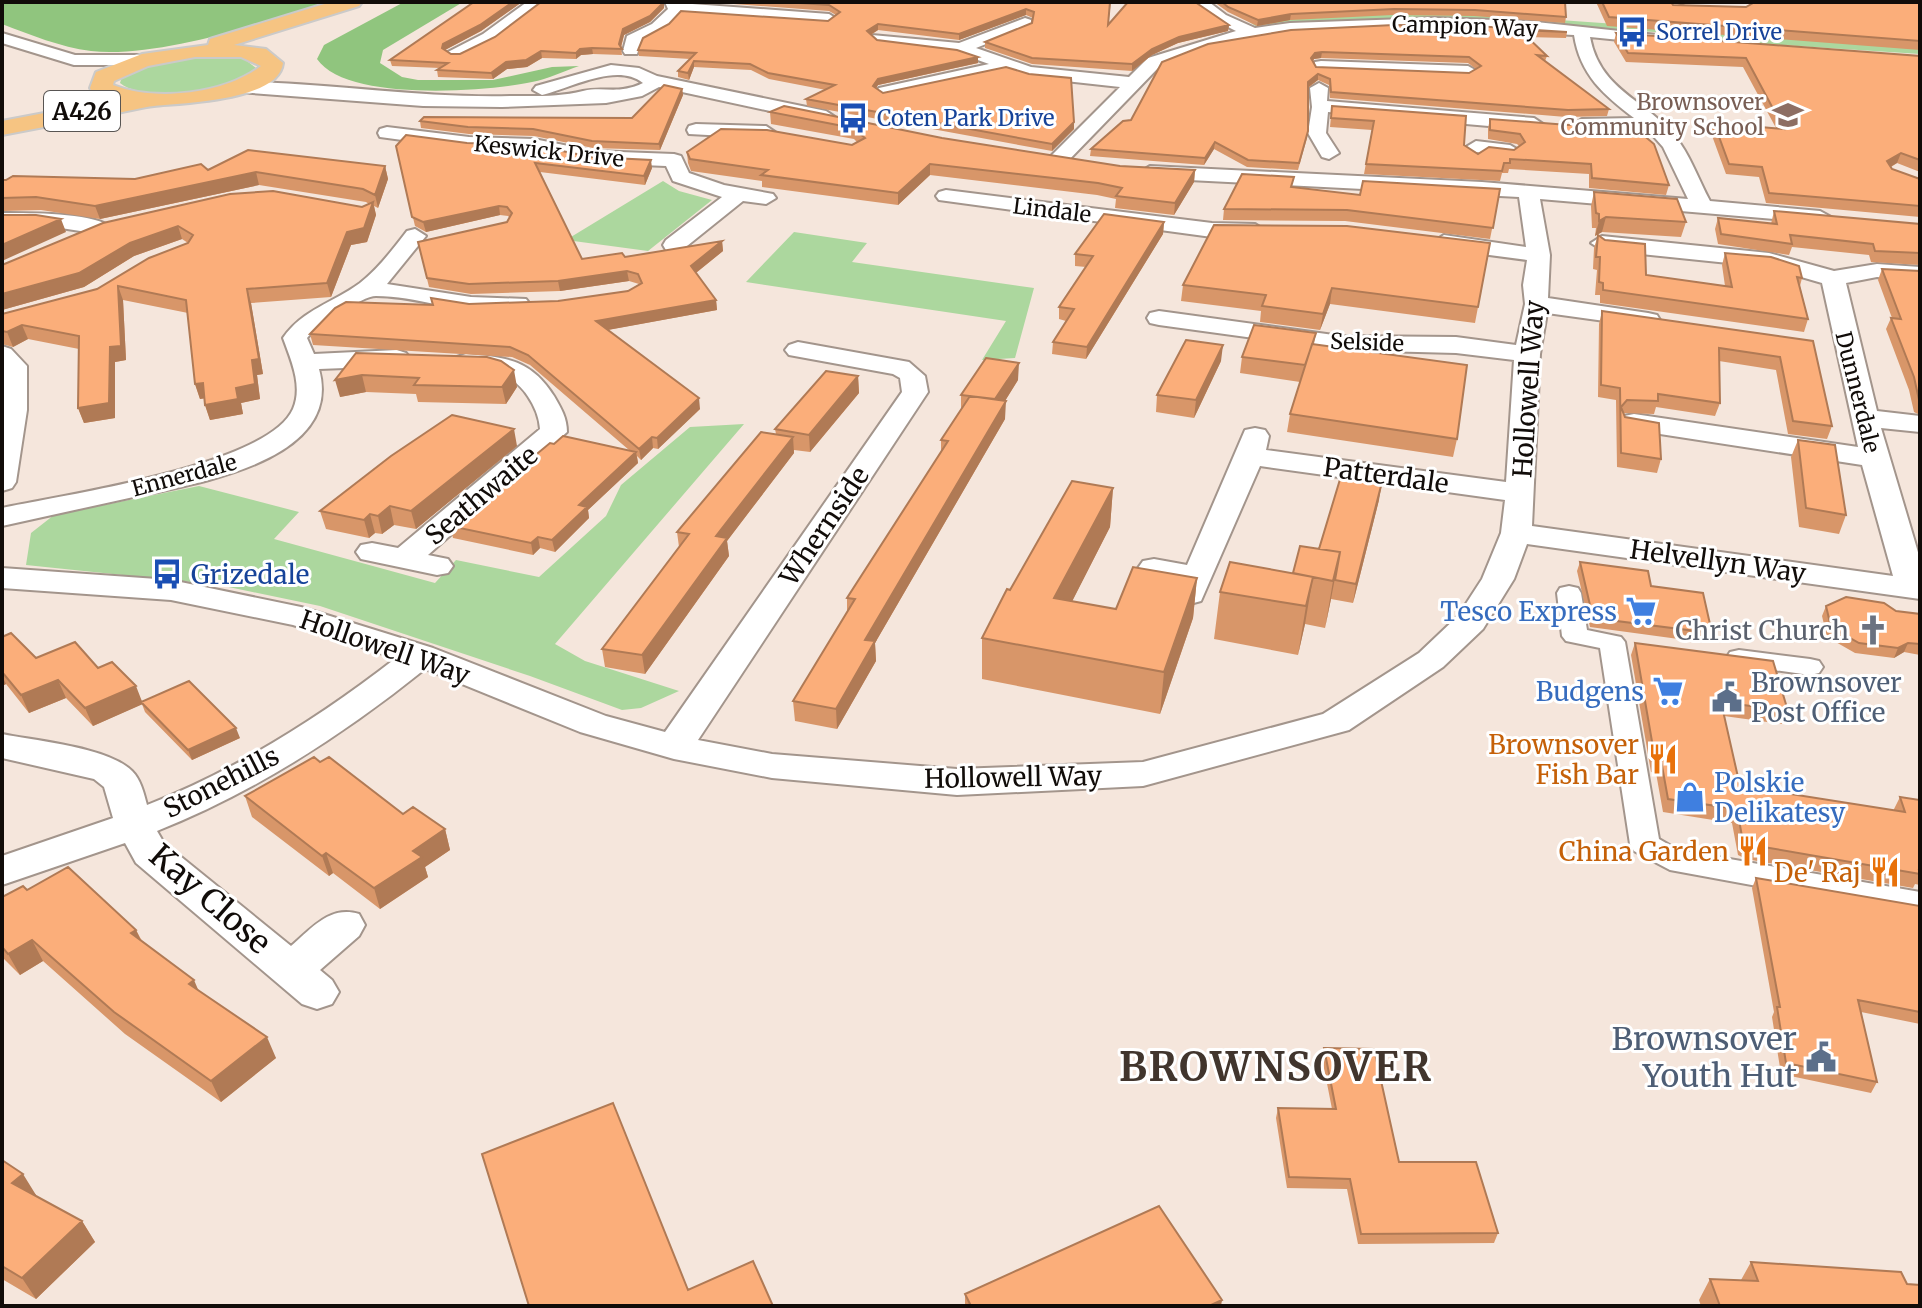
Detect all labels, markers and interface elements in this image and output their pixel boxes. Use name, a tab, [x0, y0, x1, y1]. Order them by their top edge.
street label: Campion Way	[1392, 9, 1539, 43]
bus stop icon: Sorrel Drive	[1615, 15, 1649, 49]
place label: Sorrel Drive	[1656, 18, 1782, 46]
place label: Brownsover Community School	[1561, 88, 1764, 141]
road number: A426	[44, 91, 120, 131]
school or university icon: Brownsover Community School	[1771, 98, 1805, 132]
bus stop icon: Coten Park Drive	[836, 101, 870, 135]
place label: Coten Park Drive	[877, 104, 1055, 132]
street label: Keswick Drive	[473, 129, 625, 173]
street label: Lindale	[1011, 191, 1093, 229]
street label: Hollowell Way	[1505, 298, 1551, 479]
street label: Selside	[1329, 327, 1405, 357]
street label: Dunnerdale	[1829, 328, 1887, 456]
street label: Seathwaite	[418, 438, 544, 552]
street label: Ennerdale	[128, 448, 240, 502]
street label: Patterdale	[1321, 450, 1451, 500]
street label: Whernside	[772, 460, 876, 593]
street label: Helvellyn Way	[1628, 532, 1809, 590]
bus stop icon: Grizedale	[150, 557, 184, 591]
place label: Grizedale	[191, 558, 309, 591]
supermarket icon: Tesco Express	[1624, 594, 1658, 628]
place label: Tesco Express	[1440, 595, 1617, 628]
street label: Hollowell Way	[296, 602, 475, 692]
church icon: Christ Church	[1856, 613, 1890, 647]
place label: Christ Church	[1675, 614, 1849, 647]
place label: Brownsover Post Office	[1751, 666, 1902, 729]
supermarket icon: Budgens	[1651, 674, 1685, 708]
place label: Budgens	[1536, 675, 1644, 708]
public building icon: Brownsover Post Office	[1710, 680, 1744, 714]
place label: Brownsover Fish Bar	[1488, 728, 1639, 791]
street label: Stonehills	[158, 739, 284, 825]
restaurant icon: Brownsover Fish Bar	[1646, 742, 1680, 776]
street label: Hollowell Way	[924, 759, 1103, 795]
place label: Polskie Delikatesy	[1714, 766, 1846, 829]
shop icon: Polskie Delikatesy	[1673, 780, 1707, 814]
restaurant icon: China Garden	[1736, 834, 1770, 868]
street label: Kay Close	[141, 835, 279, 963]
place label: China Garden	[1559, 835, 1729, 868]
restaurant icon: De' Raj	[1868, 855, 1902, 889]
place label: De' Raj	[1774, 856, 1861, 889]
place label: Brownsover Youth Hut	[1611, 1019, 1798, 1096]
public building icon: Brownsover Youth Hut	[1804, 1040, 1838, 1074]
district label: BROWNSOVER	[1119, 1042, 1433, 1092]

